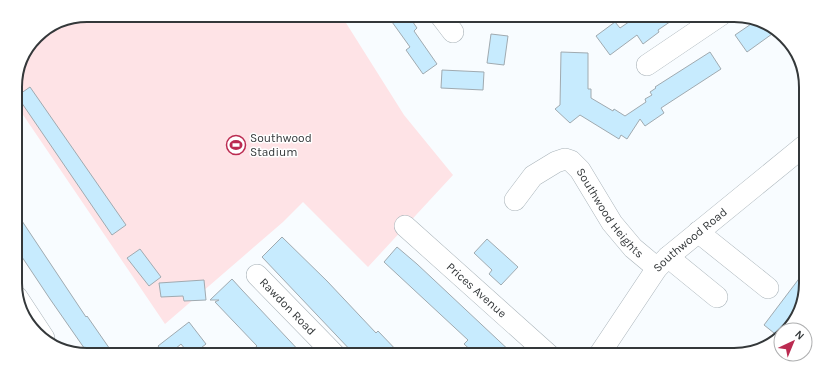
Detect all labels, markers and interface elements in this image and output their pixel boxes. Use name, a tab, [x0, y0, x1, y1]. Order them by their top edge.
place label: Southwood Stadium	[250, 131, 312, 159]
sports icon: Southwood Stadium	[225, 134, 247, 156]
street label: Southwood Heights	[573, 165, 646, 261]
street label: Southwood Road	[650, 205, 730, 275]
street label: Prices Avenue	[444, 260, 509, 321]
street label: Rawdon Road	[257, 275, 319, 338]
north arrow	[773, 322, 813, 362]
text: N	[792, 328, 807, 343]

